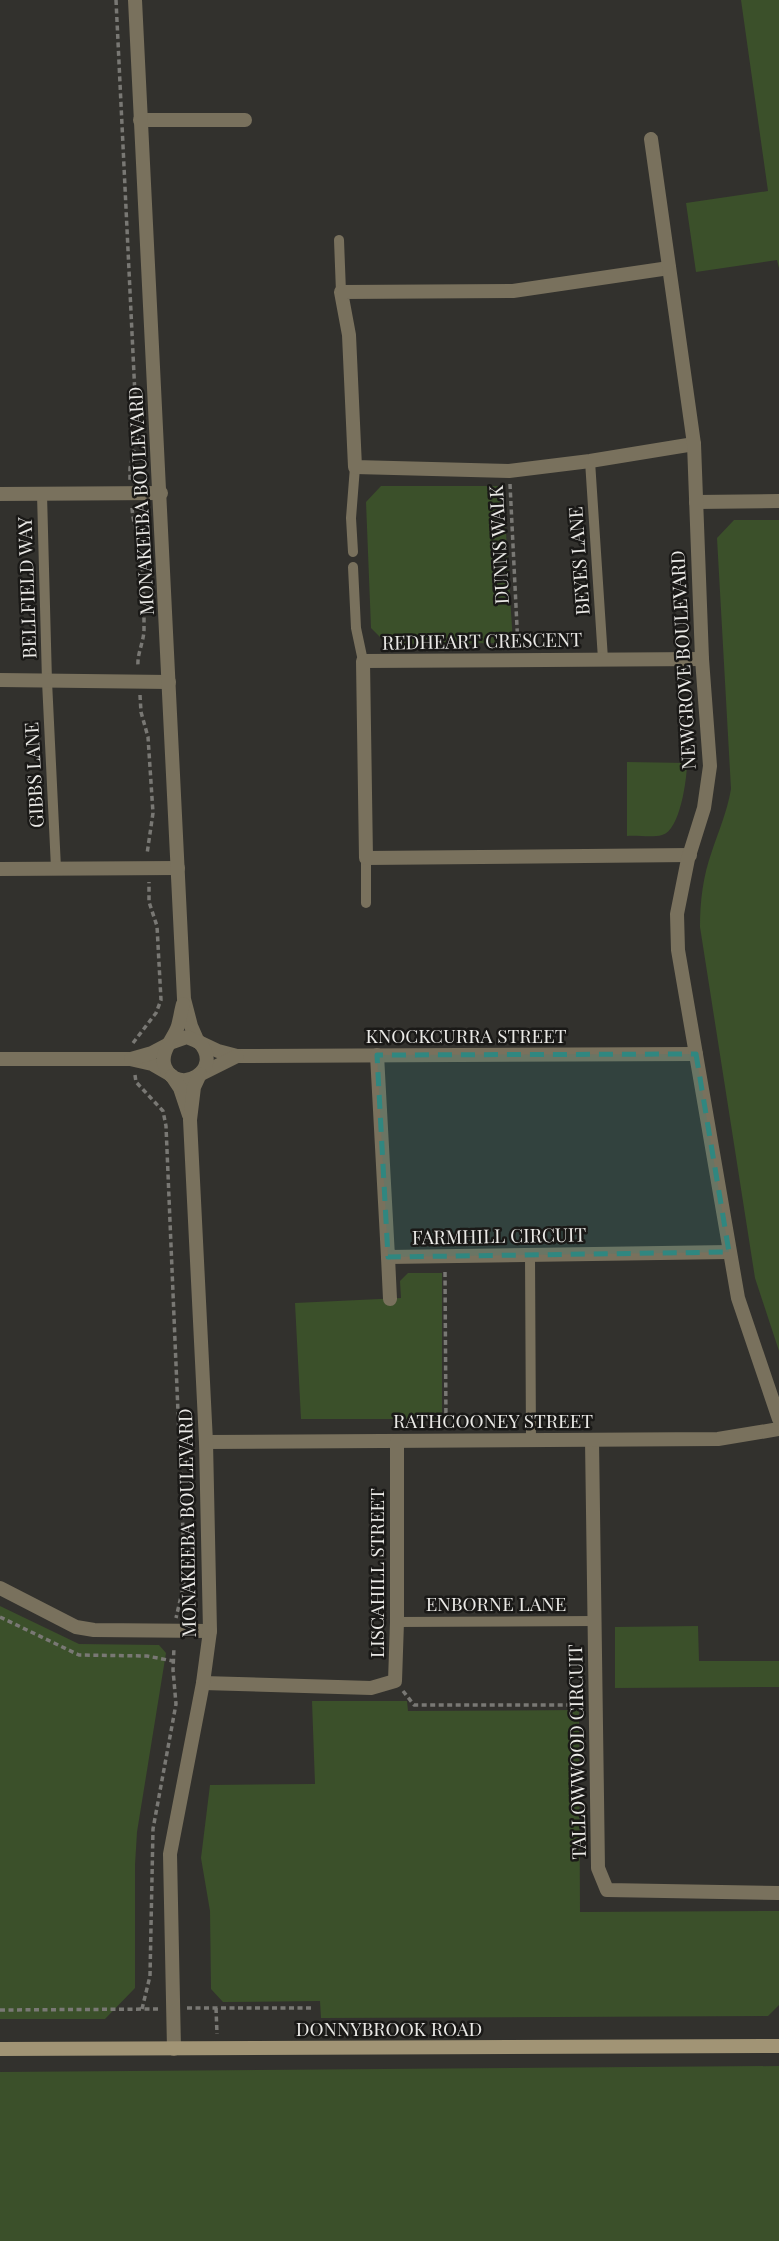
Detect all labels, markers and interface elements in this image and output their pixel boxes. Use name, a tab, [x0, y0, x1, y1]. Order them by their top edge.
street label: MONAKEEBA BOULEVARD	[121, 386, 159, 616]
street label: DUNNS WALK	[482, 484, 514, 605]
street label: BEYES LANE	[561, 506, 595, 616]
street label: BELLFIELD WAY	[11, 516, 41, 659]
street label: NEWGROVE BOULEVARD	[663, 550, 701, 770]
street label: REDHEART CRESCENT	[382, 625, 583, 655]
street label: GIBBS LANE	[17, 721, 49, 829]
street label: KNOCKCURRA STREET	[365, 1022, 567, 1048]
street label: FARMHILL CIRCUIT	[412, 1220, 587, 1250]
street label: RATHCOONEY STREET	[393, 1407, 593, 1433]
street label: MONAKEEBA BOULEVARD	[171, 1408, 201, 1638]
street label: LISCAHILL STREET	[363, 1488, 389, 1658]
street label: ENBORNE LANE	[426, 1590, 566, 1616]
street label: TALLOWWOOD CIRCUIT	[561, 1644, 591, 1860]
street label: DONNYBROOK ROAD	[296, 2015, 482, 2041]

